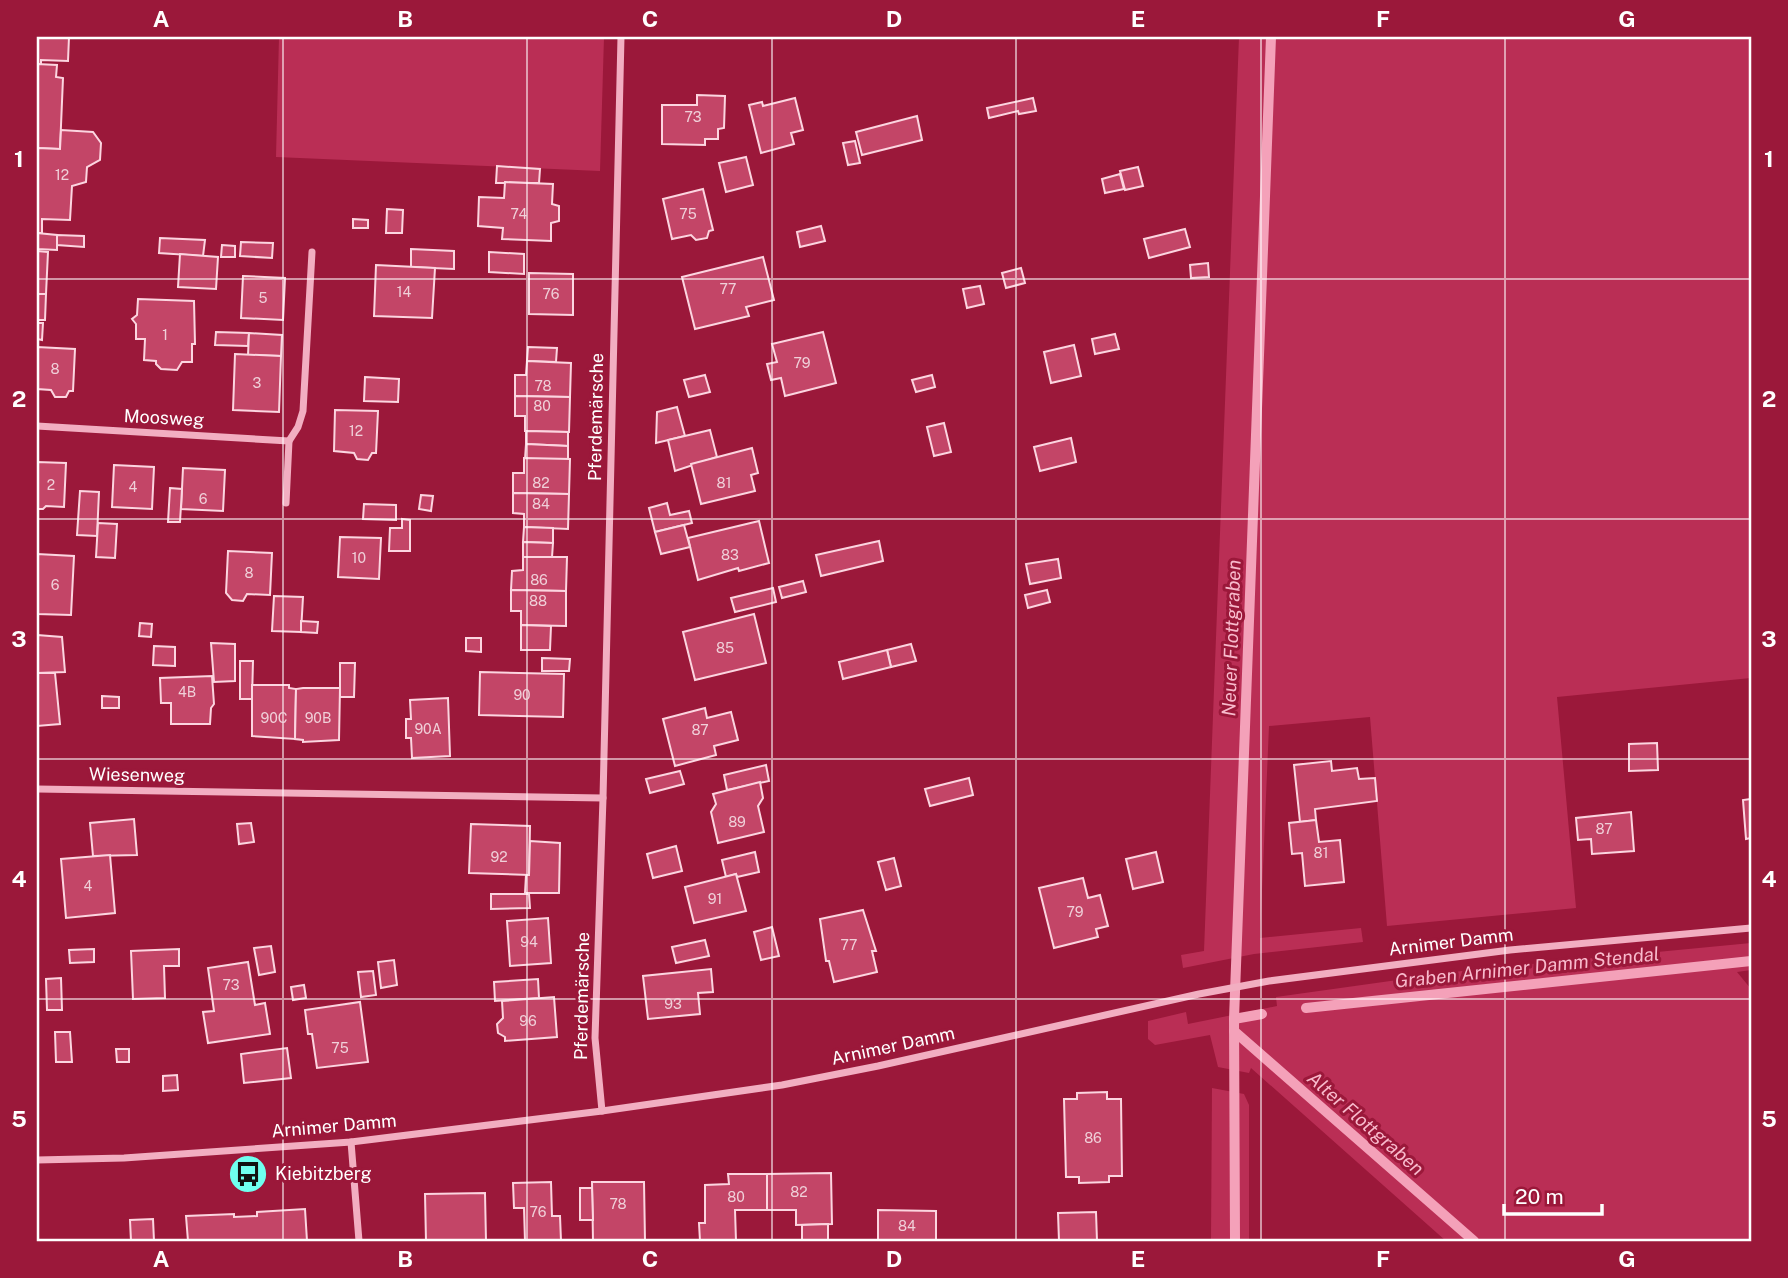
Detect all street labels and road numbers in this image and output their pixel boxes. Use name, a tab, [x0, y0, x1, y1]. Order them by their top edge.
street label: Pferdemärsche	[584, 353, 607, 481]
street label: Moosweg	[123, 405, 205, 430]
street label: Wiesenweg	[89, 763, 185, 786]
street label: Arnimer Damm	[1387, 923, 1515, 960]
street label: Pferdemärsche	[570, 932, 593, 1060]
street label: Arnimer Damm	[829, 1022, 956, 1069]
street label: Arnimer Damm	[271, 1110, 397, 1141]

